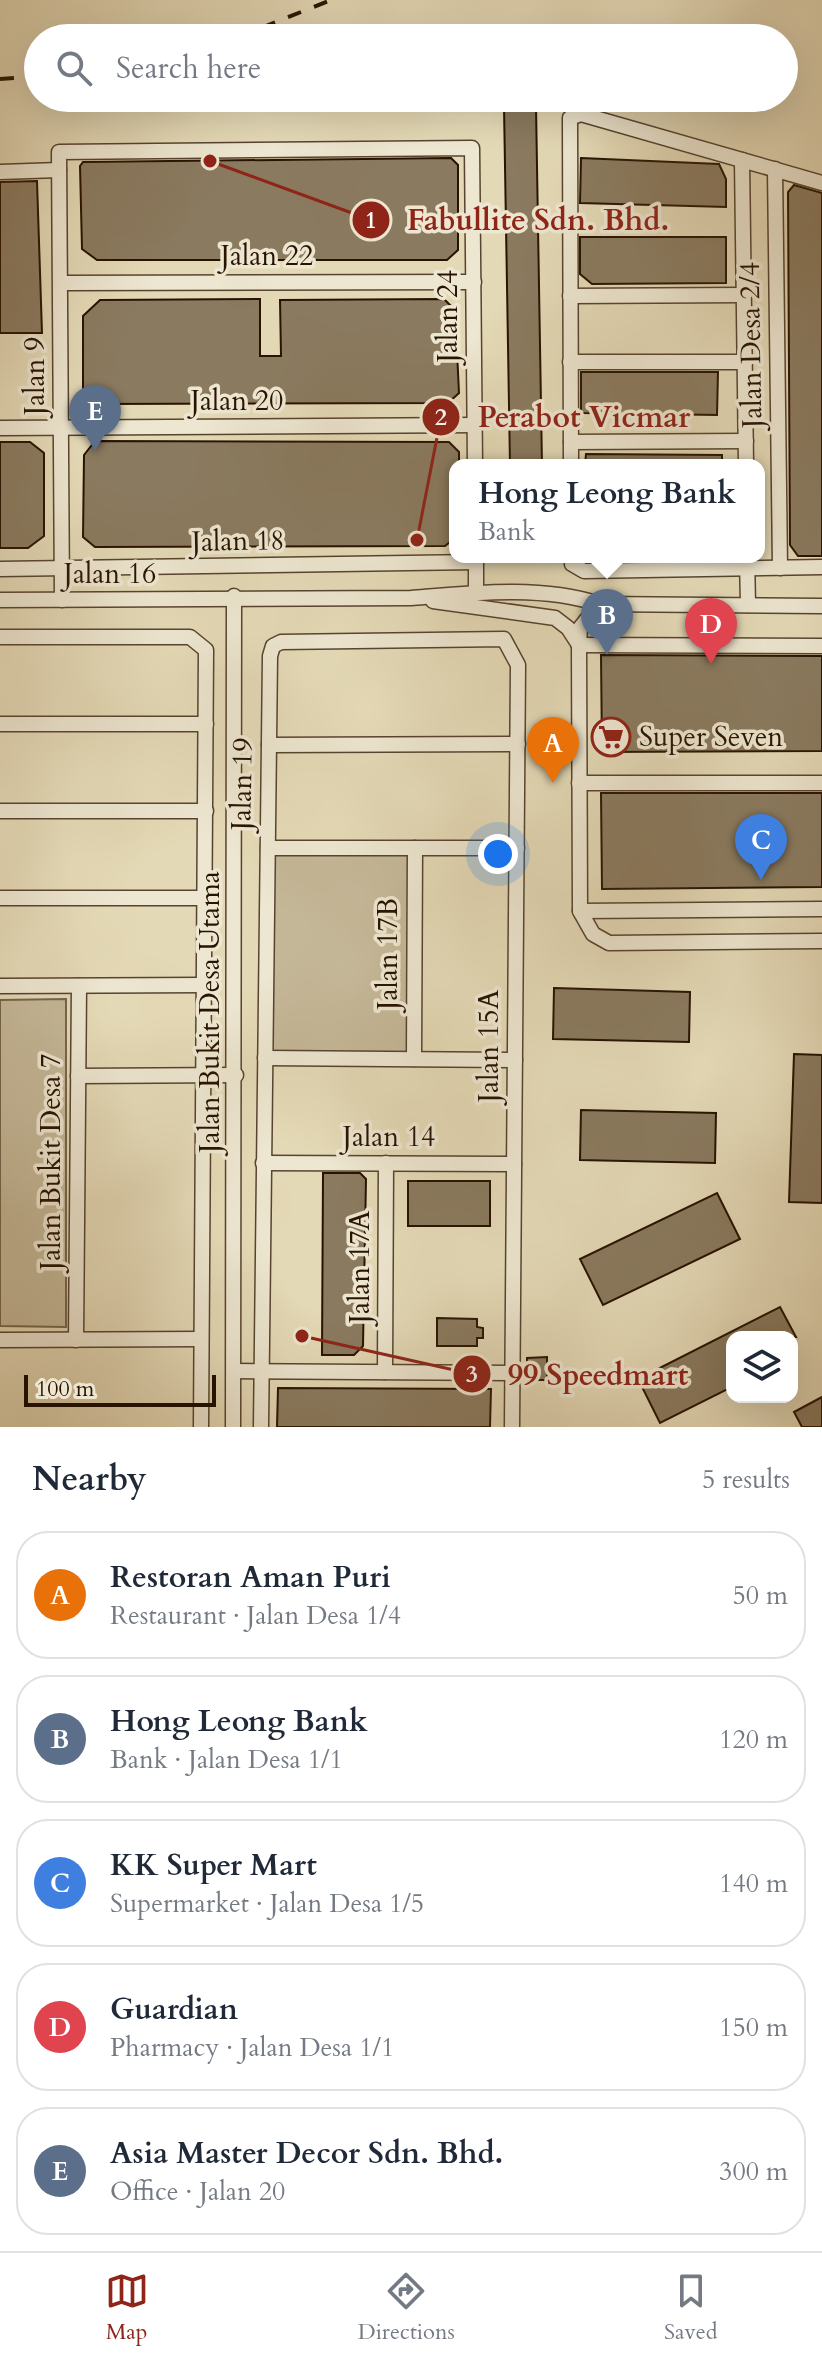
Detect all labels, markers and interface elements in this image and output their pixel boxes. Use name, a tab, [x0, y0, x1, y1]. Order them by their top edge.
search box	[24, 24, 798, 112]
icon: search	[52, 46, 96, 90]
text: Search here	[116, 48, 261, 89]
callout: Fabullite Sdn. Bhd.	[351, 193, 685, 247]
text: Fabullite Sdn. Bhd.	[407, 200, 669, 241]
text: 1	[365, 204, 377, 237]
street label: Jalan 22	[217, 237, 313, 275]
street label: Jalan Desa 2/4	[731, 261, 772, 433]
street label: Jalan 24	[429, 270, 467, 366]
street label: Jalan 9	[16, 337, 54, 419]
street label: Jalan 20	[187, 382, 283, 420]
pin: E	[69, 385, 121, 451]
callout: Perabot Vicmar	[421, 390, 706, 444]
text: Perabot Vicmar	[478, 397, 691, 438]
text: 2	[435, 401, 447, 434]
popup	[449, 459, 765, 563]
text: Hong Leong Bank	[478, 473, 736, 514]
text: Bank	[478, 514, 536, 549]
street label: Jalan 18	[187, 521, 285, 561]
street label: Jalan 16	[60, 555, 156, 593]
pin: B	[581, 589, 633, 655]
pin: D	[685, 598, 737, 664]
supermarket icon: Super Seven	[590, 716, 632, 758]
pin: A	[527, 717, 579, 783]
place label: Super Seven	[639, 718, 783, 756]
street label: Jalan 19	[222, 737, 262, 835]
pin: C	[735, 814, 787, 880]
your location	[478, 834, 518, 874]
street label: Jalan Bukit Desa Utama	[191, 871, 229, 1157]
street label: Jalan 17B	[369, 898, 407, 1014]
street label: Jalan 15A	[470, 990, 508, 1106]
street label: Jalan Bukit Desa 7	[32, 1054, 70, 1274]
street label: Jalan 14	[339, 1118, 435, 1156]
street label: Jalan 17A	[341, 1211, 379, 1327]
map controls	[726, 1331, 798, 1403]
button: layers	[726, 1331, 798, 1403]
callout: 99 Speedmart	[452, 1347, 704, 1401]
text: 99 Speedmart	[508, 1355, 689, 1396]
text: 3	[466, 1358, 478, 1391]
scale bar	[24, 1371, 216, 1407]
text: 100 m	[36, 1374, 94, 1404]
text: Nearby	[32, 1456, 147, 1502]
text: 5 results	[702, 1462, 790, 1497]
text: Restoran Aman Puri	[110, 1557, 391, 1598]
text: A	[50, 1578, 70, 1613]
text: 50 m	[732, 1578, 788, 1613]
text: Restaurant · Jalan Desa 1/4	[110, 1598, 401, 1633]
text: Hong Leong Bank	[110, 1701, 368, 1742]
text: B	[51, 1722, 69, 1757]
text: 120 m	[719, 1722, 788, 1757]
text: Bank · Jalan Desa 1/1	[110, 1742, 343, 1777]
text: KK Super Mart	[110, 1845, 317, 1886]
text: C	[50, 1866, 70, 1901]
text: 140 m	[719, 1866, 788, 1901]
text: Supermarket · Jalan Desa 1/5	[110, 1886, 424, 1921]
text: Guardian	[110, 1989, 238, 2030]
text: D	[49, 2010, 71, 2045]
text: 150 m	[719, 2010, 788, 2045]
text: Pharmacy · Jalan Desa 1/1	[110, 2030, 394, 2065]
text: Asia Master Decor Sdn. Bhd.	[110, 2133, 503, 2174]
text: E	[52, 2154, 68, 2189]
text: 300 m	[719, 2154, 788, 2189]
text: Office · Jalan 20	[110, 2174, 285, 2209]
tab: Map	[105, 2269, 149, 2347]
tab: Directions	[358, 2269, 455, 2347]
tab: Saved	[664, 2269, 717, 2347]

